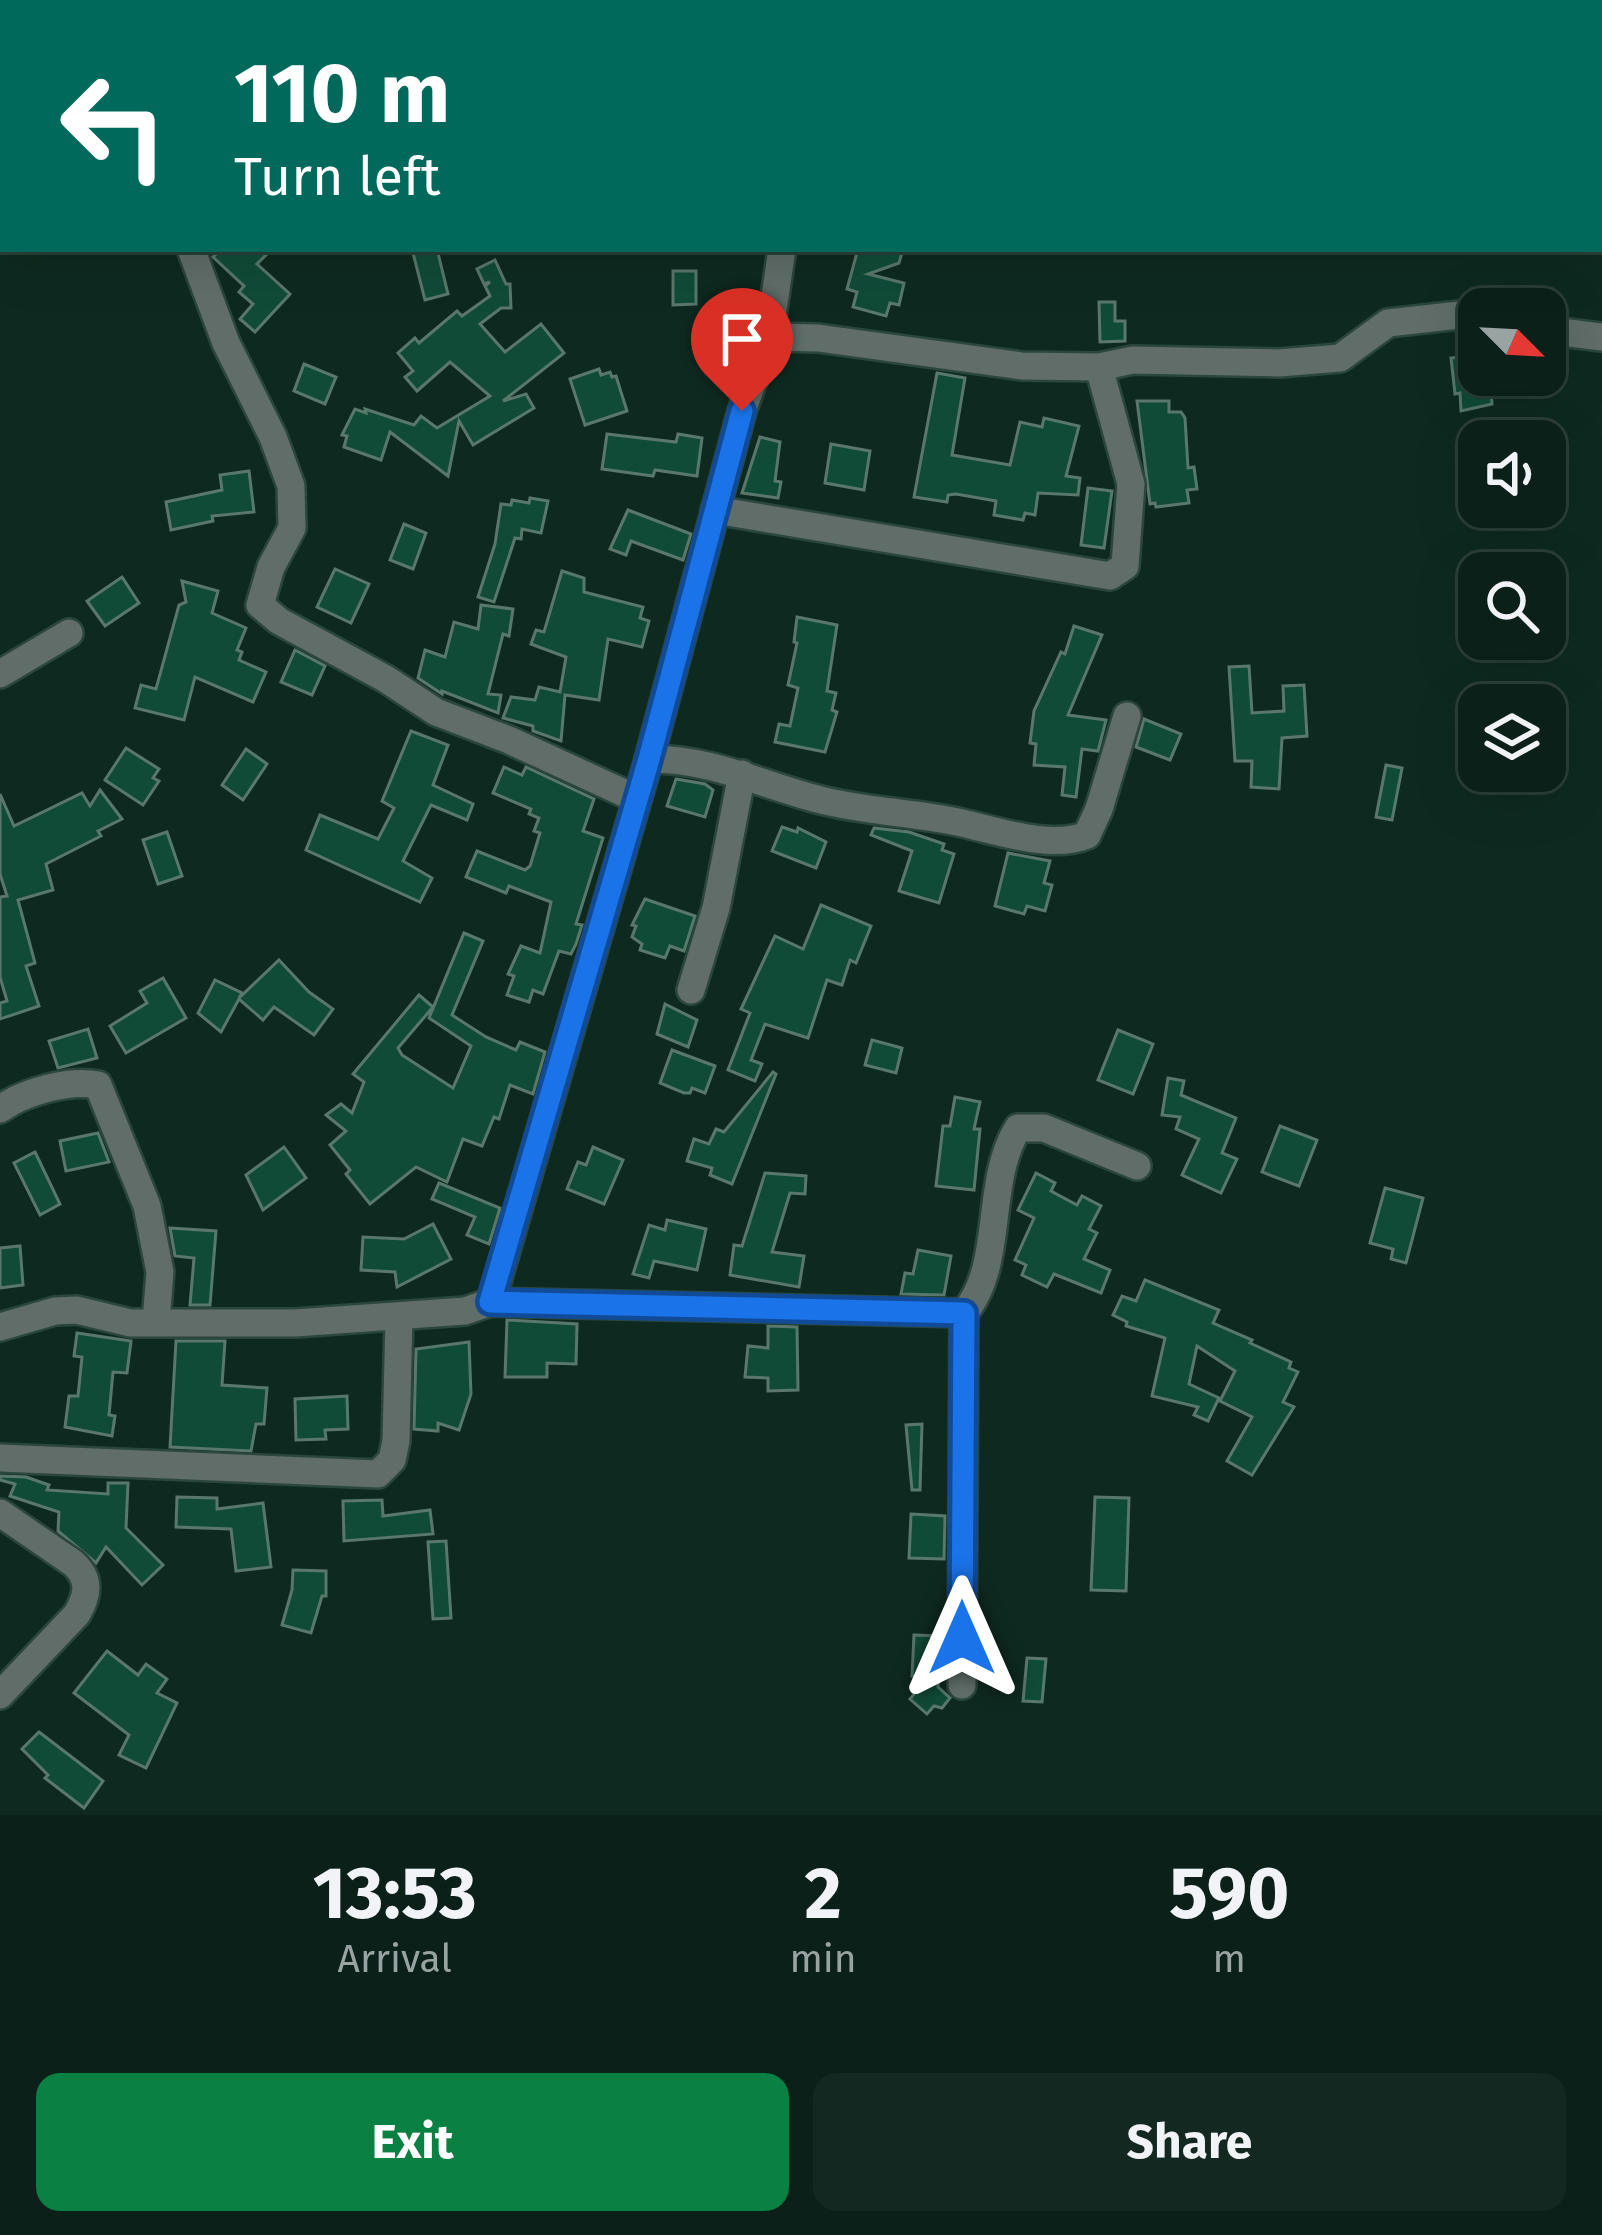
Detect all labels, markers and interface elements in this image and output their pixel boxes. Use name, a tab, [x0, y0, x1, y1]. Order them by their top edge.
text: 110 m	[234, 43, 450, 144]
icon: left	[36, 48, 192, 204]
text: Turn left	[234, 145, 441, 209]
pin	[691, 288, 793, 411]
north arrow	[1458, 288, 1566, 396]
map controls	[1458, 288, 1566, 792]
icon: arrive	[709, 306, 775, 372]
button: sound	[1458, 420, 1566, 528]
button: search	[1458, 552, 1566, 660]
button: layers	[1458, 684, 1566, 792]
position arrow	[899, 1575, 1025, 1701]
text: 13:53	[313, 1851, 477, 1937]
text: 2	[804, 1851, 842, 1937]
text: 590	[1169, 1851, 1289, 1937]
text: Arrival	[338, 1936, 452, 1982]
text: min	[789, 1936, 857, 1982]
text: m	[1213, 1936, 1246, 1982]
button: Exit	[36, 2073, 789, 2211]
button: Share	[813, 2073, 1566, 2211]

